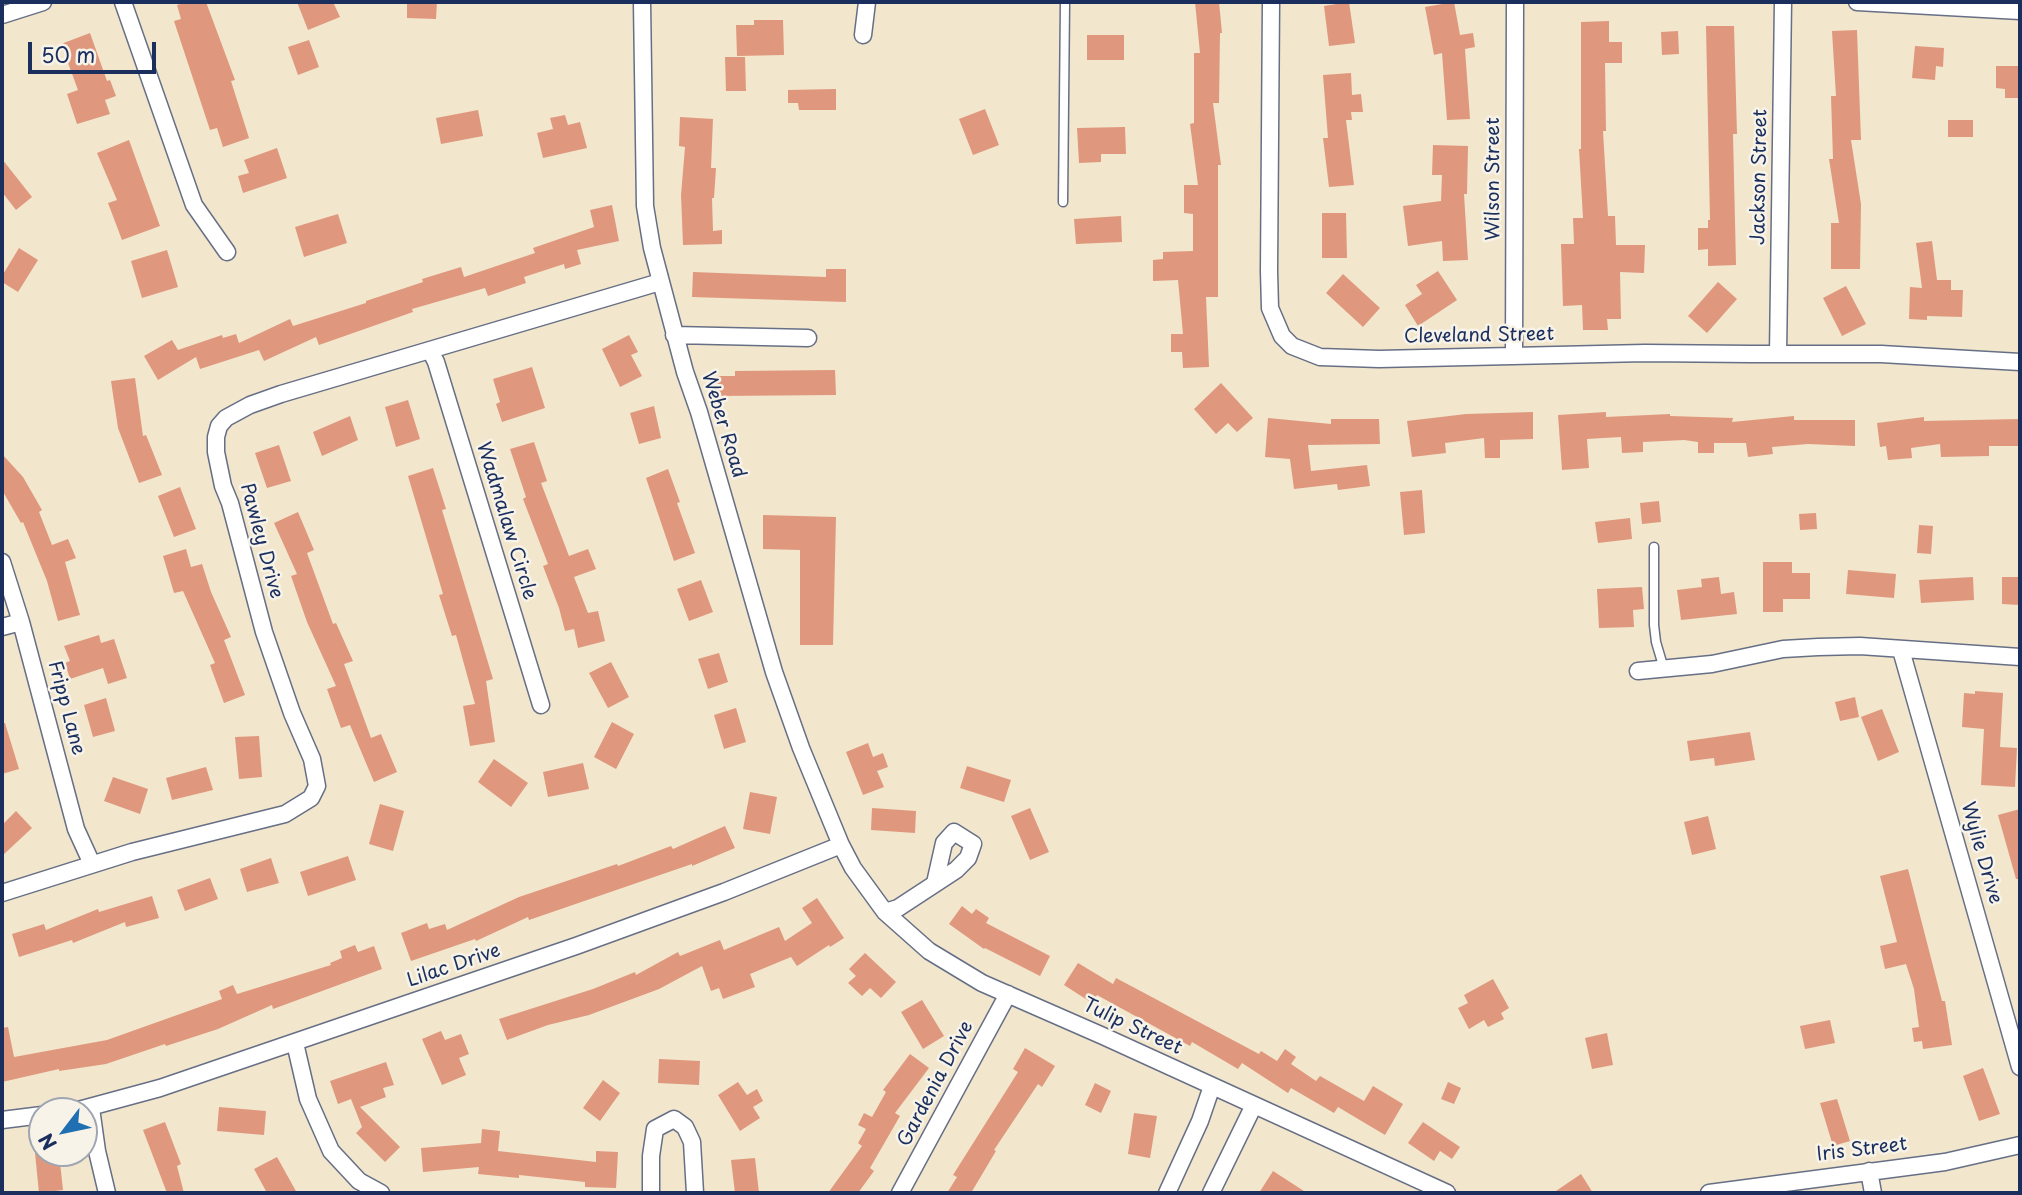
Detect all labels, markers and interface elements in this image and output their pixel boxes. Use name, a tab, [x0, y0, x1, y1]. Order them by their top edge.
scale bar	[32, 28, 159, 72]
text: 50 m	[41, 38, 95, 70]
street label: Jackson Street	[1747, 109, 1773, 245]
street label: Wilson Street	[1483, 117, 1505, 241]
street label: Cleveland Street	[1404, 323, 1554, 349]
street label: Weber Road	[696, 369, 750, 481]
street label: Wadmalaw Circle	[471, 439, 541, 603]
street label: Pawley Drive	[235, 481, 287, 601]
street label: Fripp Lane	[42, 658, 90, 758]
street label: Wylie Drive	[1956, 799, 2006, 907]
street label: Lilac Drive	[404, 939, 504, 993]
street label: Tulip Street	[1079, 994, 1185, 1060]
street label: Gardenia Drive	[893, 1017, 979, 1151]
north arrow	[28, 1097, 98, 1167]
text: N	[31, 1128, 63, 1156]
street label: Iris Street	[1816, 1133, 1908, 1167]

